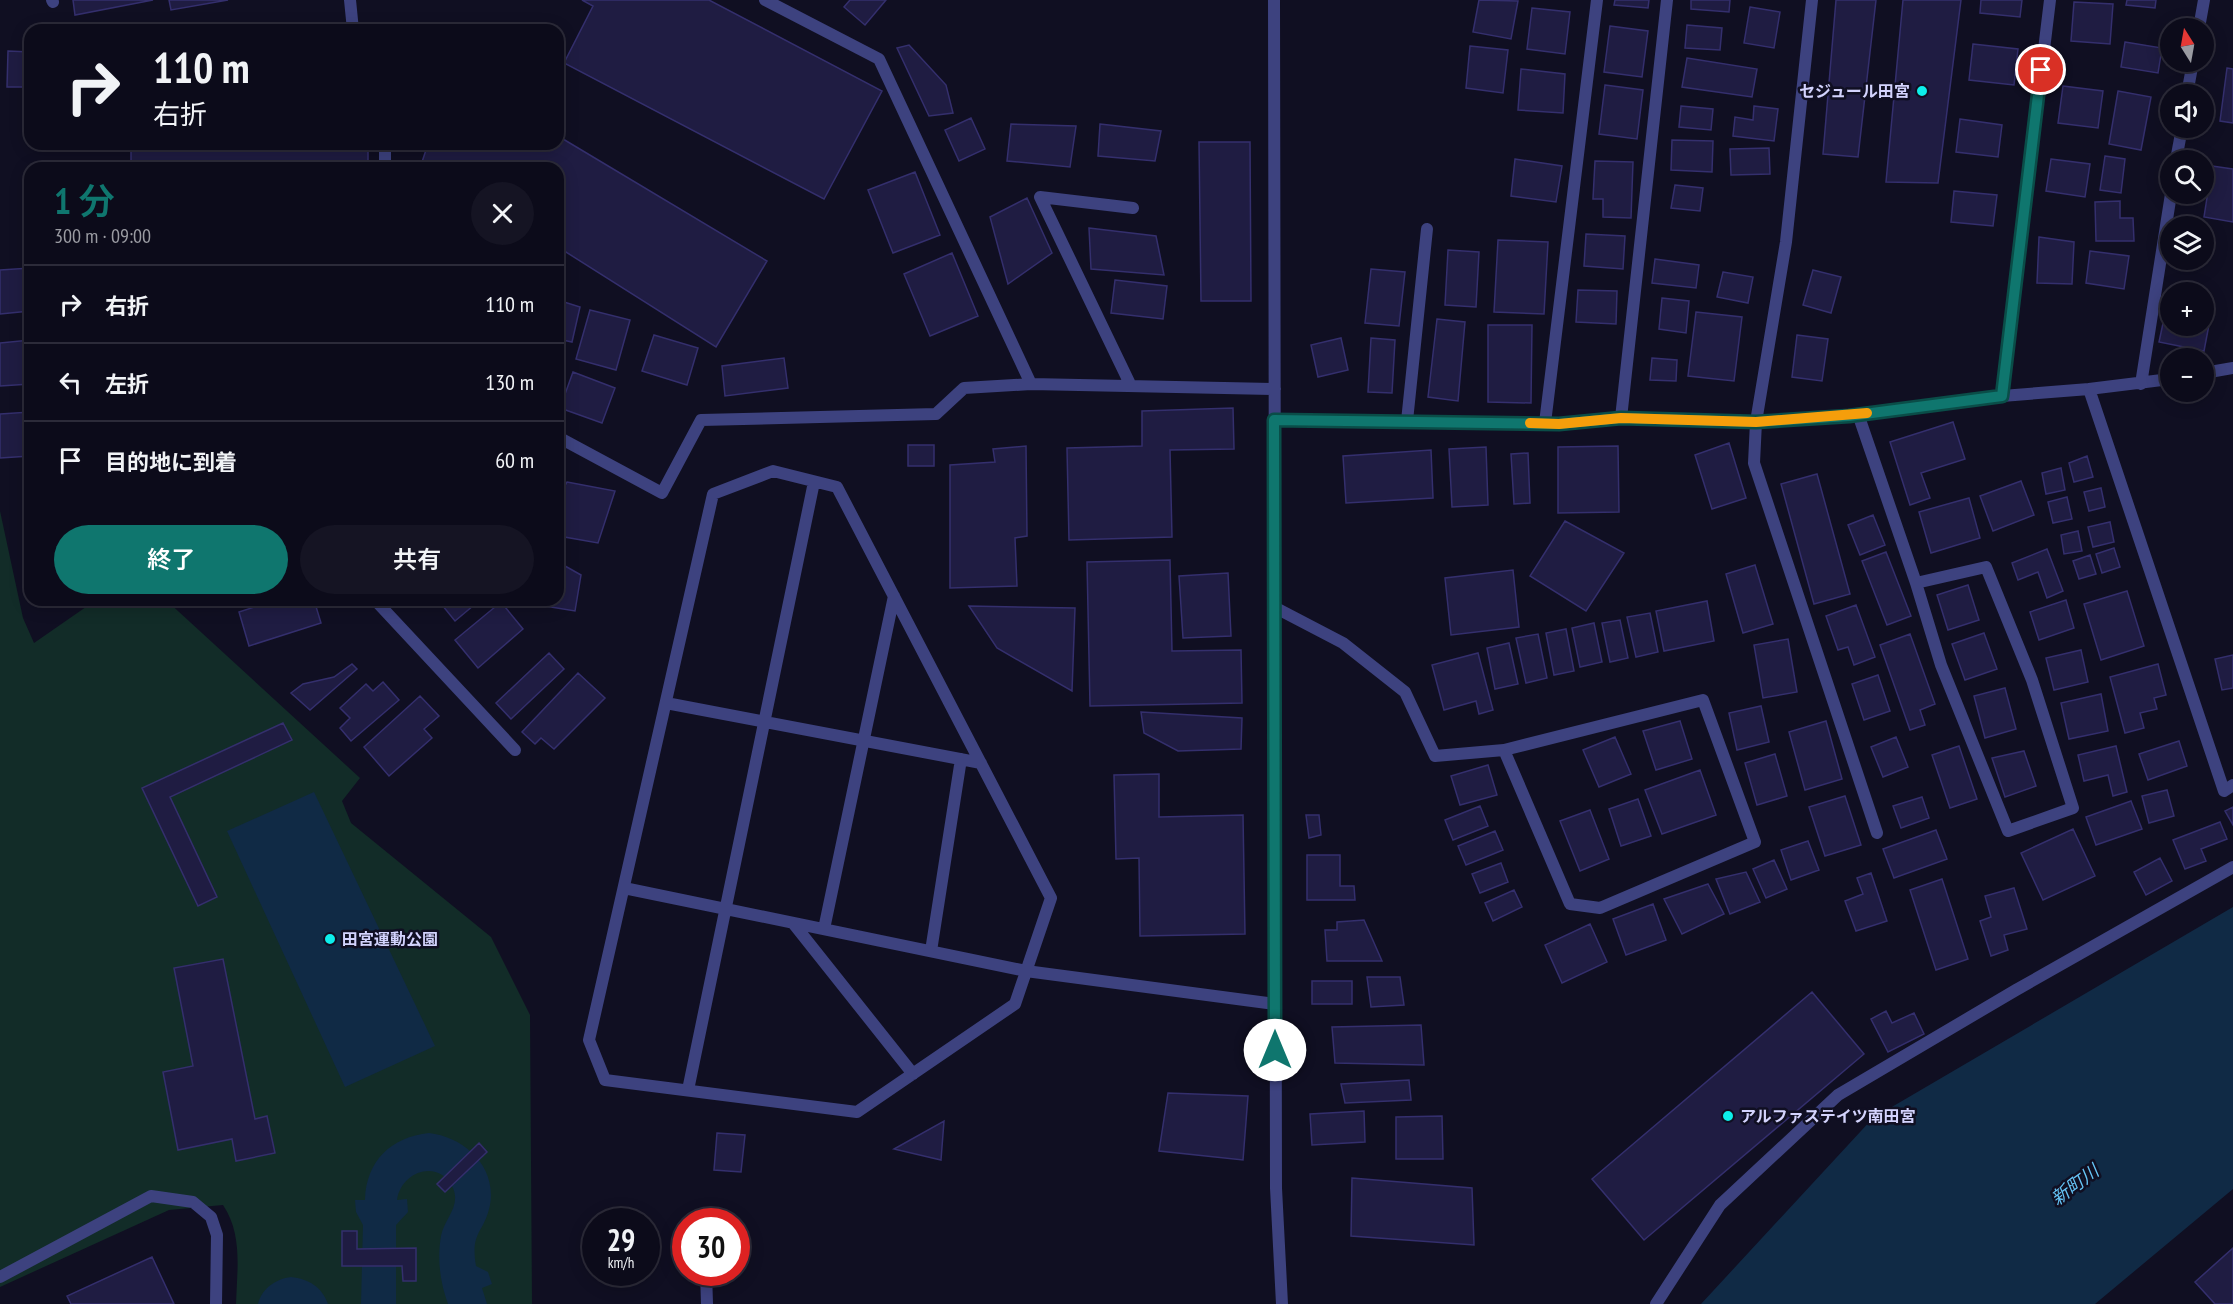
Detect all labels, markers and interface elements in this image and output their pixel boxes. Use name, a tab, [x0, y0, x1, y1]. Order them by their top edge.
north arrow	[2160, 18, 2214, 72]
map controls	[2160, 18, 2214, 402]
text: 110 m	[153, 40, 250, 95]
pin	[2015, 44, 2066, 95]
icon: right	[54, 48, 132, 126]
icon: arrive	[2024, 53, 2057, 86]
place label: セジュール田宮	[1799, 81, 1910, 101]
marker: セジュール田宮	[1915, 84, 1929, 98]
button: sound	[2160, 84, 2214, 138]
text: 右折	[153, 97, 207, 131]
button: search	[2160, 150, 2214, 204]
text: 1 分	[54, 177, 115, 224]
button: close	[471, 182, 534, 245]
button: layers	[2160, 216, 2214, 270]
text: 300 m · 09:00	[54, 223, 151, 249]
button: +	[2160, 282, 2214, 336]
icon: right	[54, 288, 87, 321]
text: 110 m	[485, 290, 534, 318]
text: 右折	[105, 292, 149, 320]
button: −	[2160, 348, 2214, 402]
icon: left	[54, 366, 87, 399]
text: 130 m	[485, 368, 534, 396]
text: 左折	[105, 370, 149, 398]
icon: arrive	[54, 444, 87, 477]
text: 60 m	[495, 446, 534, 474]
text: 目的地に到着	[105, 448, 237, 476]
button: 終了	[54, 525, 288, 594]
button: 共有	[300, 525, 534, 594]
place label: 田宮運動公園	[342, 929, 438, 949]
marker: 田宮運動公園	[323, 932, 337, 946]
position arrow	[1243, 1018, 1307, 1082]
place label: アルファステイツ南田宮	[1740, 1106, 1916, 1126]
marker: アルファステイツ南田宮	[1721, 1109, 1735, 1123]
water label: 新町川	[2046, 1158, 2105, 1210]
speed limit sign: 30	[672, 1208, 750, 1286]
text: 29	[607, 1220, 635, 1259]
text: km/h	[608, 1253, 634, 1272]

